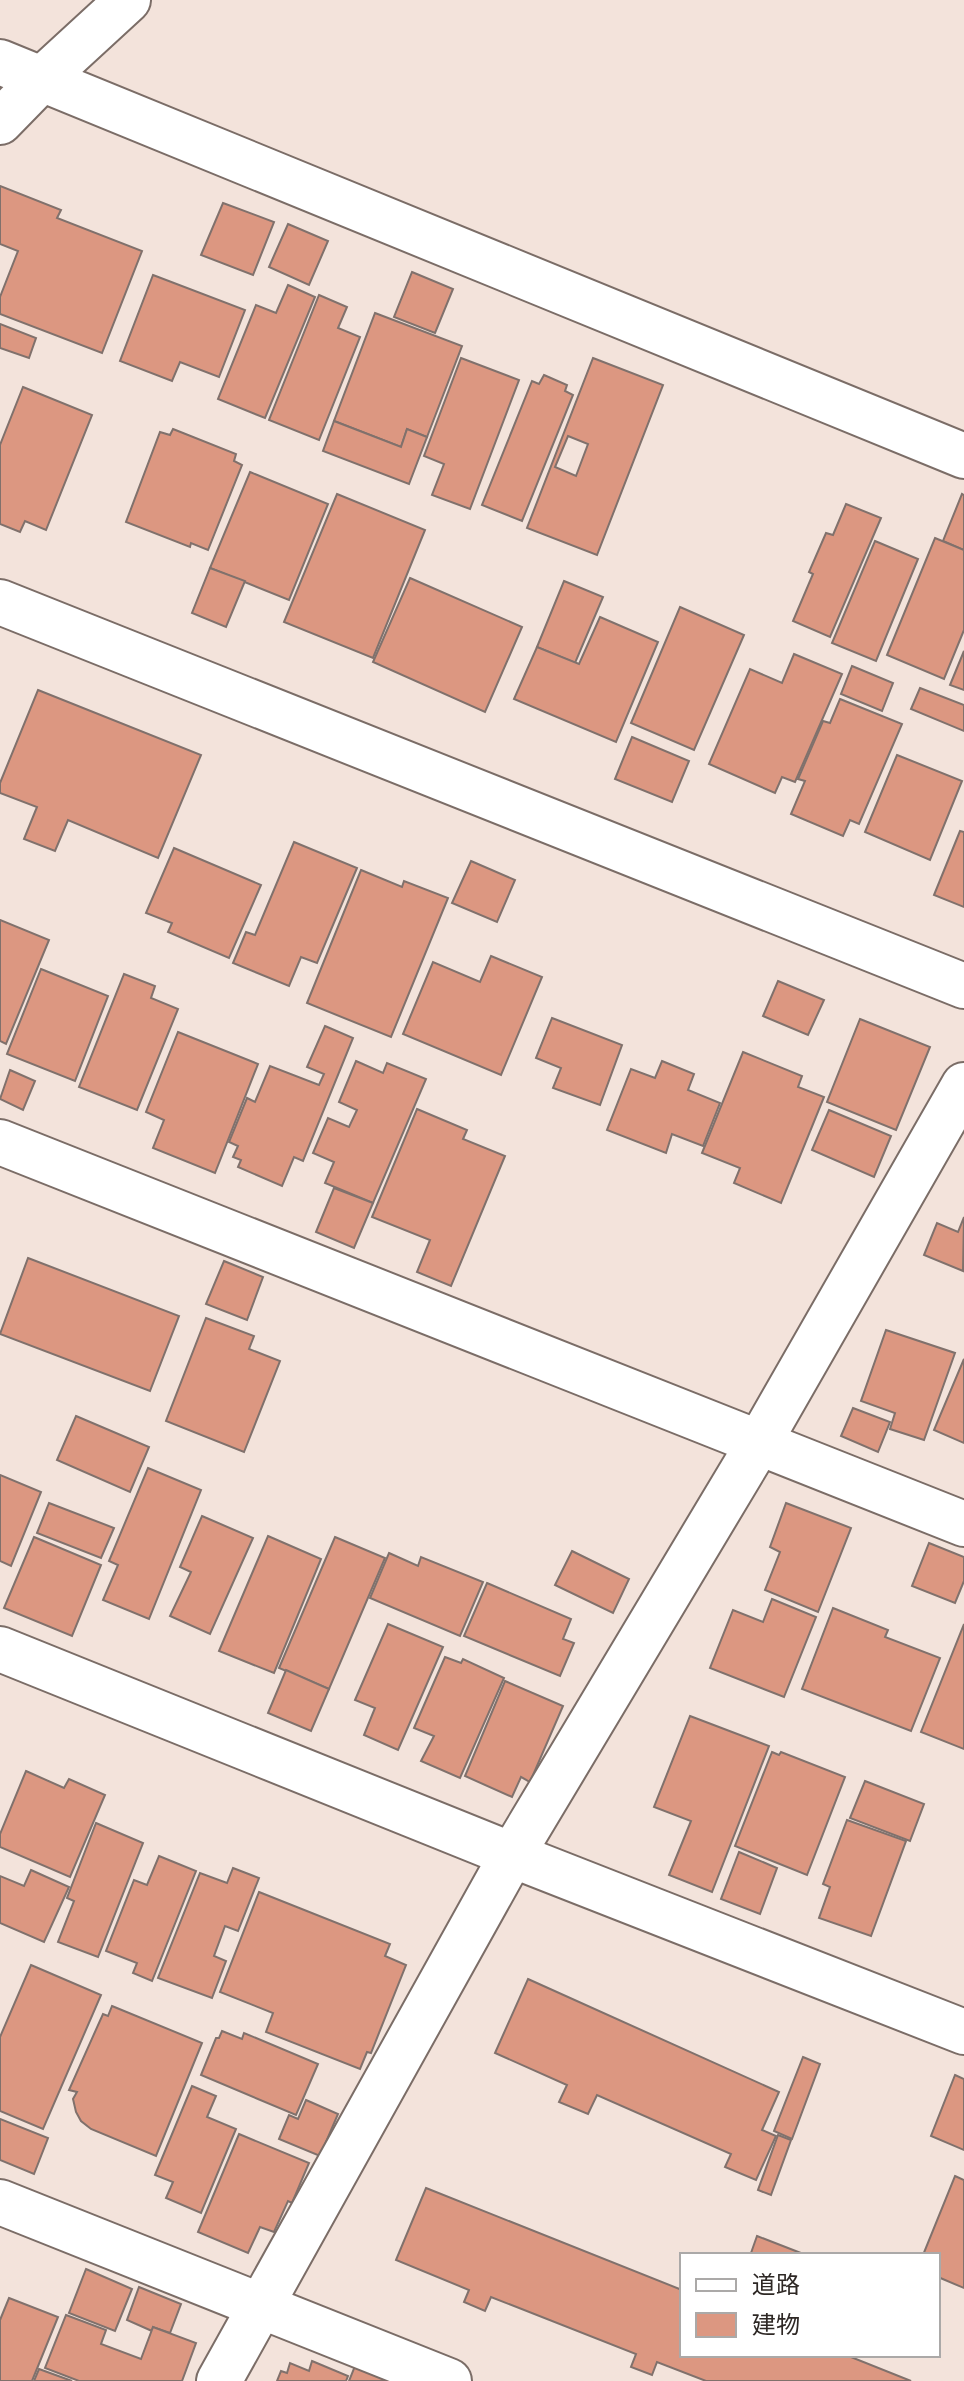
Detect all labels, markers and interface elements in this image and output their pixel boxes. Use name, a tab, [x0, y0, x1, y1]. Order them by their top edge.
legend	[680, 2253, 940, 2357]
text: 道路	[752, 2265, 800, 2300]
text: 建物	[752, 2305, 800, 2340]

